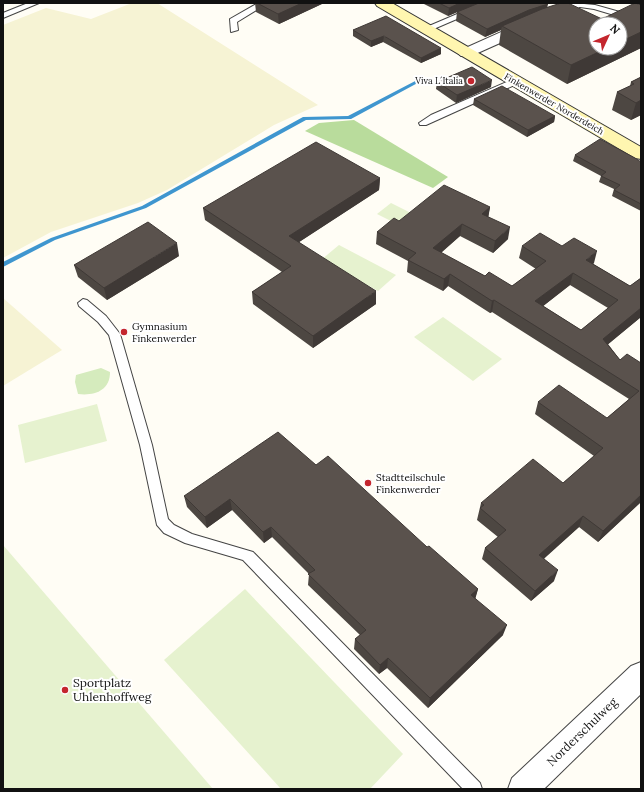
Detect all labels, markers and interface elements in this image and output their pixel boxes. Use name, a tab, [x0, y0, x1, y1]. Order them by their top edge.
north arrow	[588, 16, 628, 56]
text: N	[607, 21, 624, 37]
street label: Finkenwerder Norderdeich	[503, 71, 607, 137]
place label: Viva L´Italia	[414, 75, 463, 86]
marker: Viva L´Italia	[466, 76, 476, 86]
place label: Gymnasium Finkenwerder	[132, 320, 197, 345]
marker: Gymnasium Finkenwerder	[119, 327, 129, 337]
place label: Stadtteilschule Finkenwerder	[376, 471, 446, 496]
marker: Stadtteilschule Finkenwerder	[363, 478, 373, 488]
place label: Sportplatz Uhlenhoffweg	[73, 675, 152, 704]
marker: Sportplatz Uhlenhoffweg	[60, 685, 70, 695]
street label: Norderschulweg	[543, 694, 620, 769]

